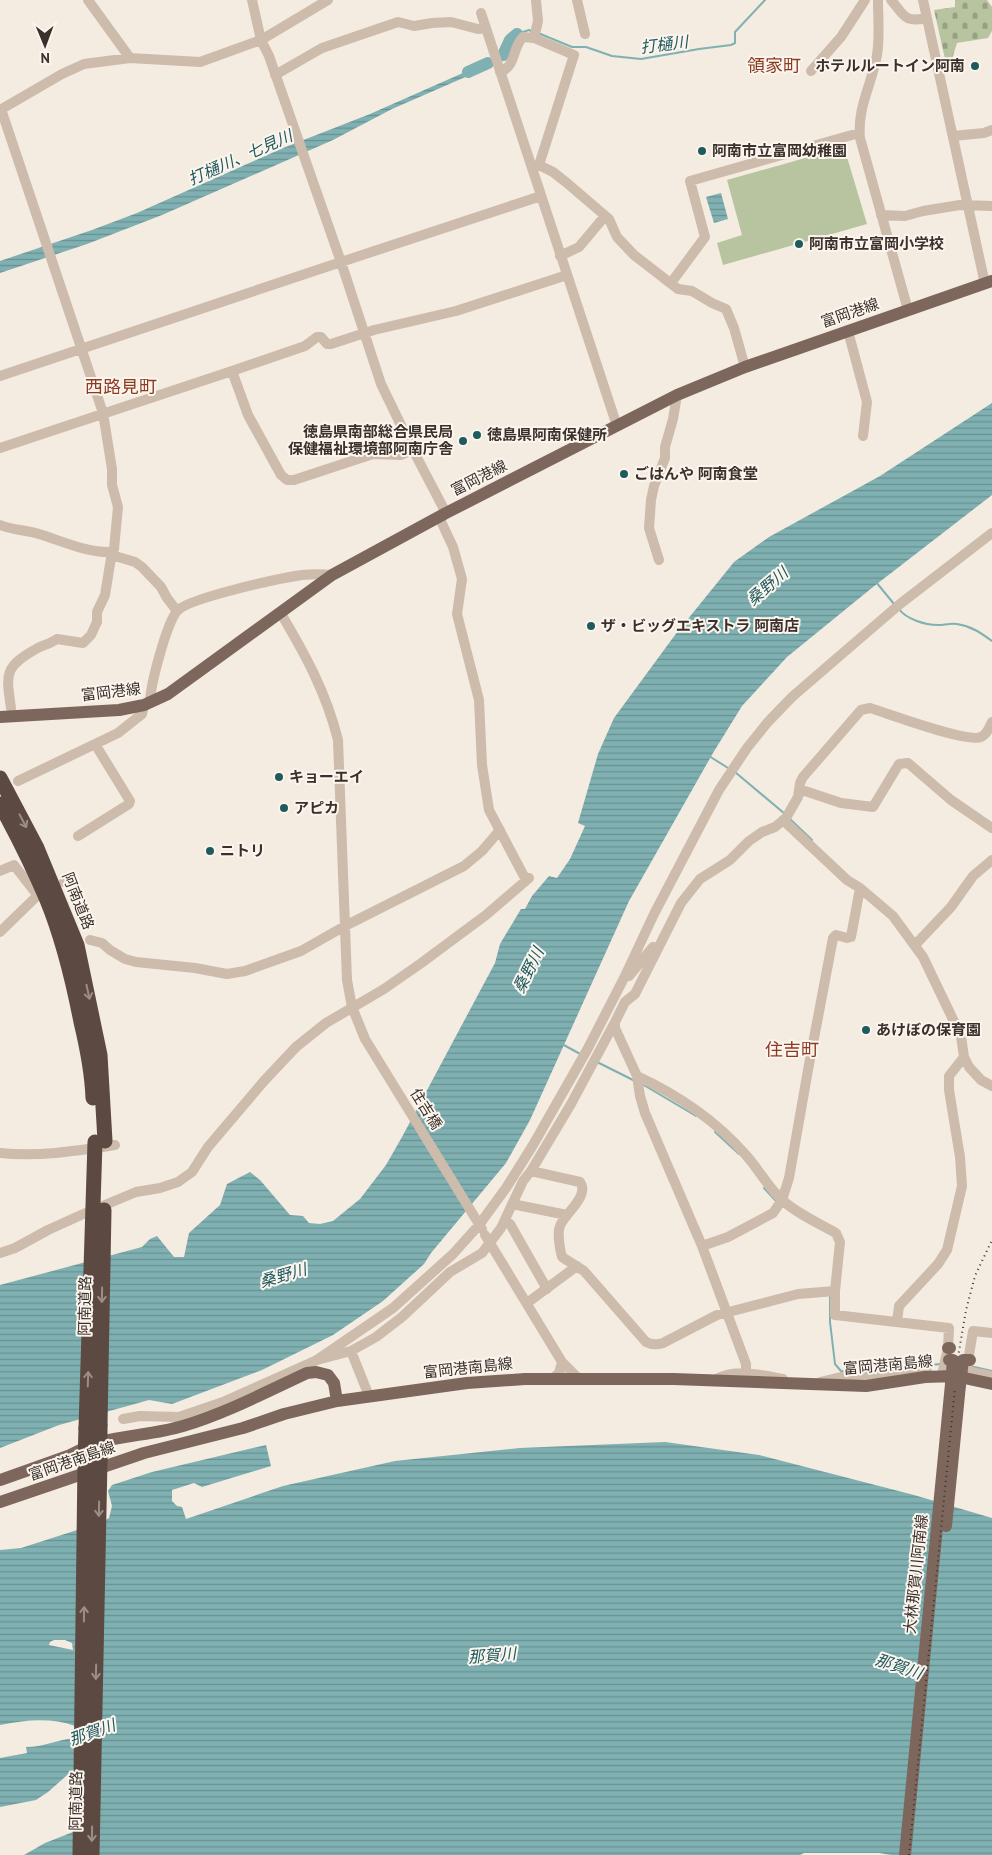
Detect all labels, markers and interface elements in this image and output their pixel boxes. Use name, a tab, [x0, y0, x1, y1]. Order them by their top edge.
north arrow	[20, 20, 70, 70]
water label: 打樋川	[639, 31, 691, 57]
text: N	[40, 49, 50, 67]
district label: 領家町	[747, 54, 801, 77]
place label: ホテルルートイン阿南	[815, 56, 965, 75]
marker: ホテルルートイン阿南	[969, 60, 981, 72]
water label: 打樋川、七見川	[185, 124, 297, 189]
place label: 阿南市立富岡幼稚園	[712, 141, 847, 160]
marker: 阿南市立富岡幼稚園	[696, 145, 708, 157]
place label: 阿南市立富岡小学校	[809, 234, 944, 253]
marker: 阿南市立富岡小学校	[793, 238, 805, 250]
street label: 富岡港線	[818, 294, 881, 331]
district label: 西路見町	[85, 375, 157, 398]
place label: 徳島県南部総合県民局 保健福祉環境部阿南庁舎	[288, 422, 454, 458]
place label: 徳島県阿南保健所	[487, 425, 607, 444]
marker: 徳島県阿南保健所	[471, 429, 483, 441]
marker: 徳島県南部総合県民局 保健福祉環境部阿南庁舎	[457, 435, 469, 447]
street label: 富岡港線	[448, 455, 510, 500]
place label: ごはんや 阿南食堂	[634, 464, 758, 483]
marker: ごはんや 阿南食堂	[618, 468, 630, 480]
water label: 桑野川	[742, 561, 793, 609]
place label: ザ・ビッグエキストラ 阿南店	[601, 616, 799, 635]
marker: ザ・ビッグエキストラ 阿南店	[585, 620, 597, 632]
street label: 富岡港線	[80, 678, 142, 705]
place label: キョーエイ	[289, 767, 364, 786]
marker: キョーエイ	[273, 771, 285, 783]
place label: アピカ	[294, 798, 339, 817]
marker: アピカ	[278, 802, 290, 814]
one-way arrow	[18, 813, 28, 828]
place label: ニトリ	[220, 841, 265, 860]
marker: ニトリ	[204, 845, 216, 857]
street label: 阿南道路	[58, 869, 99, 932]
water label: 桑野川	[508, 942, 548, 996]
one-way arrow	[83, 984, 93, 1000]
place label: あけぼの保育園	[876, 1020, 981, 1039]
marker: あけぼの保育園	[860, 1024, 872, 1036]
district label: 住吉町	[765, 1038, 819, 1061]
street label: 住吉橋	[406, 1085, 446, 1133]
water label: 桑野川	[257, 1258, 311, 1291]
street label: 阿南道路	[74, 1276, 95, 1336]
one-way arrow	[98, 1287, 107, 1303]
street label: 富岡港南島線	[842, 1351, 934, 1378]
street label: 富岡港南島線	[422, 1353, 514, 1382]
one-way arrow	[83, 1372, 93, 1388]
street label: 富岡港南島線	[26, 1437, 117, 1484]
one-way arrow	[94, 1500, 104, 1517]
street label: 大林那賀川阿南線	[900, 1513, 931, 1635]
one-way arrow	[79, 1606, 88, 1622]
water label: 那賀川	[467, 1643, 519, 1667]
water label: 那賀川	[873, 1649, 927, 1684]
one-way arrow	[91, 1663, 100, 1679]
water label: 那賀川	[66, 1714, 120, 1750]
street label: 阿南道路	[65, 1771, 86, 1831]
one-way arrow	[88, 1826, 97, 1842]

